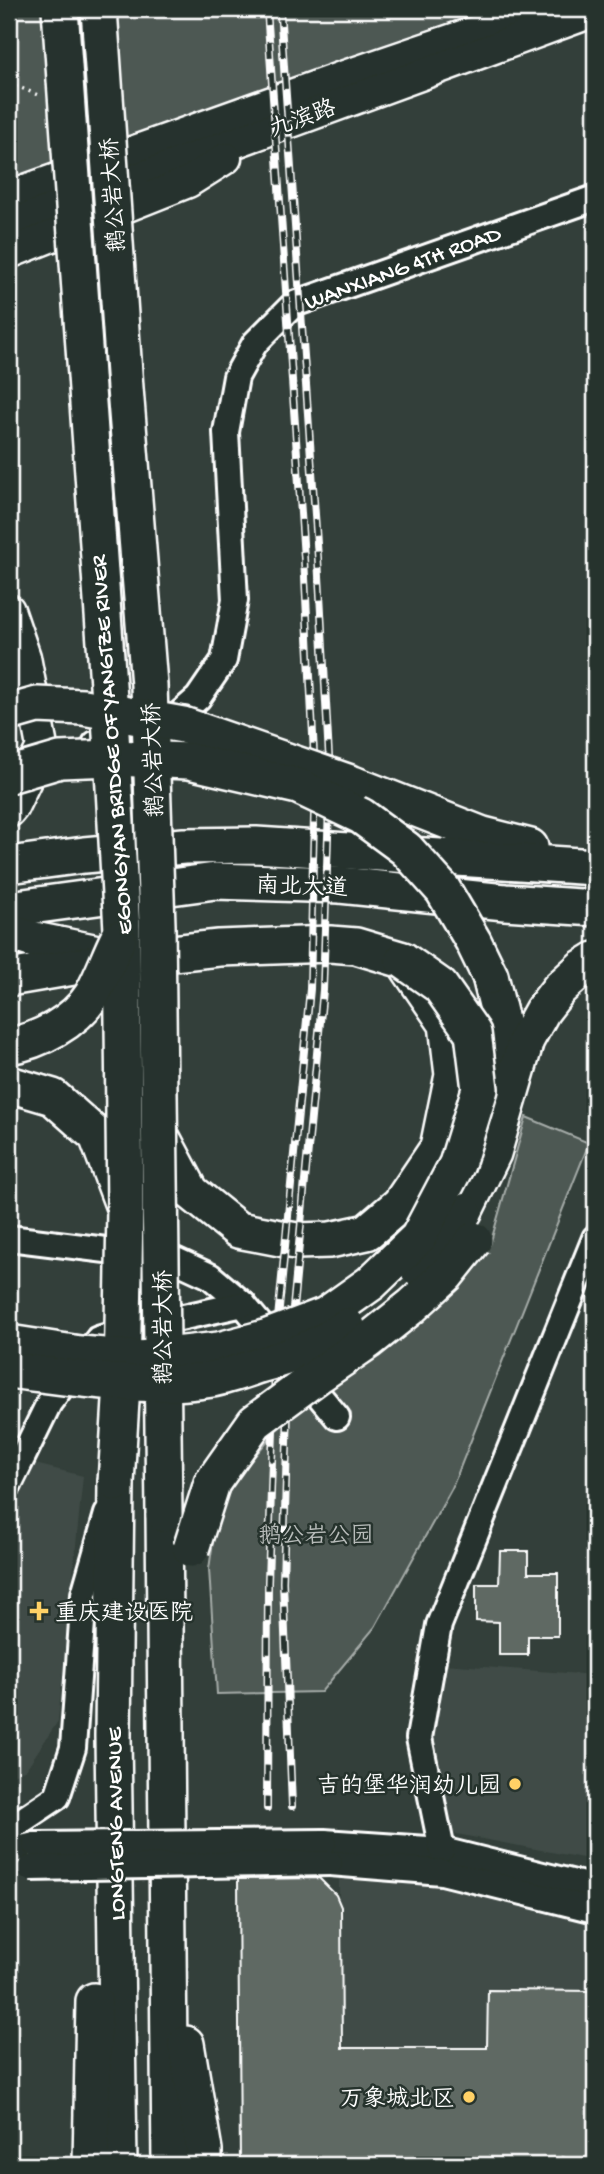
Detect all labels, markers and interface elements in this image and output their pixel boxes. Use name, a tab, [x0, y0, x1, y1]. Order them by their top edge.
street label: 九滨路	[266, 95, 340, 145]
street label: 鹅公岩大桥	[96, 136, 133, 253]
street label: WANXIANG 4TH ROAD	[301, 221, 506, 317]
street label: EGONGYAN BRIDGE OF YANGTZE RIVER	[87, 553, 140, 936]
street label: 鹅公岩大桥	[138, 702, 171, 818]
street label: 南北大道	[255, 872, 348, 904]
street label: 鹅公岩大桥	[150, 1270, 179, 1385]
park label: 鹅公岩公园	[259, 1522, 374, 1551]
place label: 重庆建设医院	[55, 1600, 193, 1628]
marker: 重庆建设医院	[29, 1601, 49, 1621]
street label: LONGTENG AVENUE	[102, 1725, 133, 1921]
place label: 吉的堡华润幼儿园	[317, 1773, 501, 1801]
marker: 吉的堡华润幼儿园	[507, 1776, 523, 1792]
place label: 万象城北区	[340, 2085, 455, 2114]
marker: 万象城北区	[461, 2089, 477, 2105]

